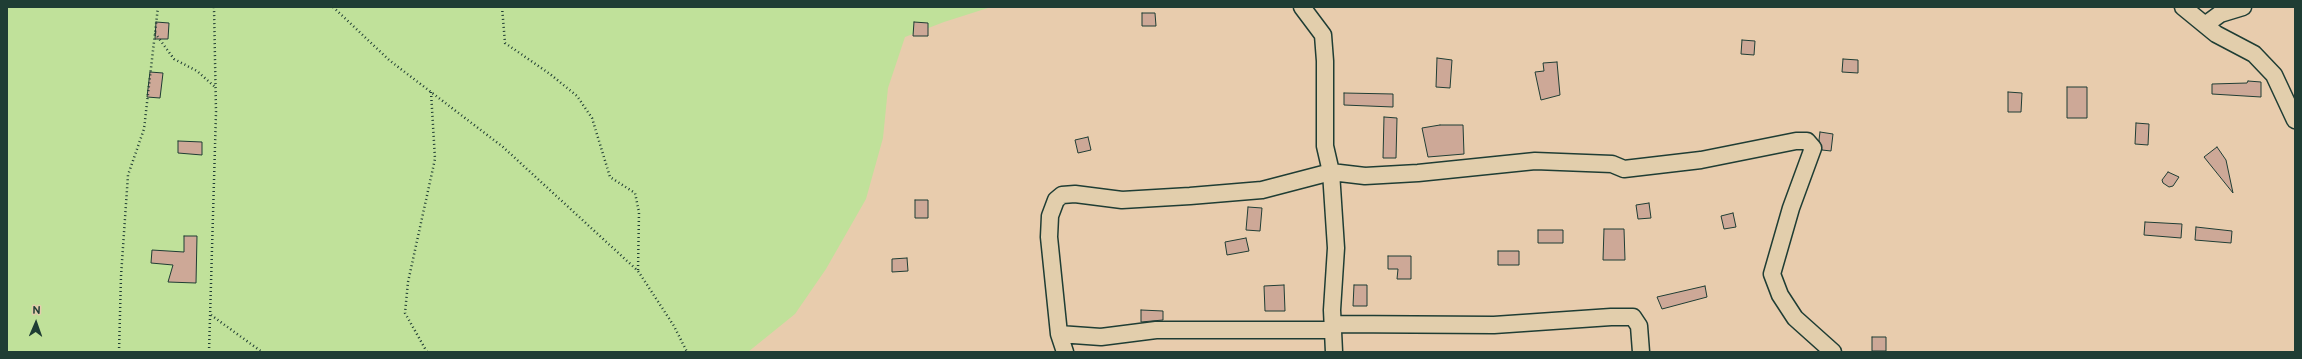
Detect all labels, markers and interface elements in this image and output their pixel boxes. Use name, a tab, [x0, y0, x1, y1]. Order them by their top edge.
north arrow	[16, 303, 56, 343]
text: N	[32, 304, 41, 317]

